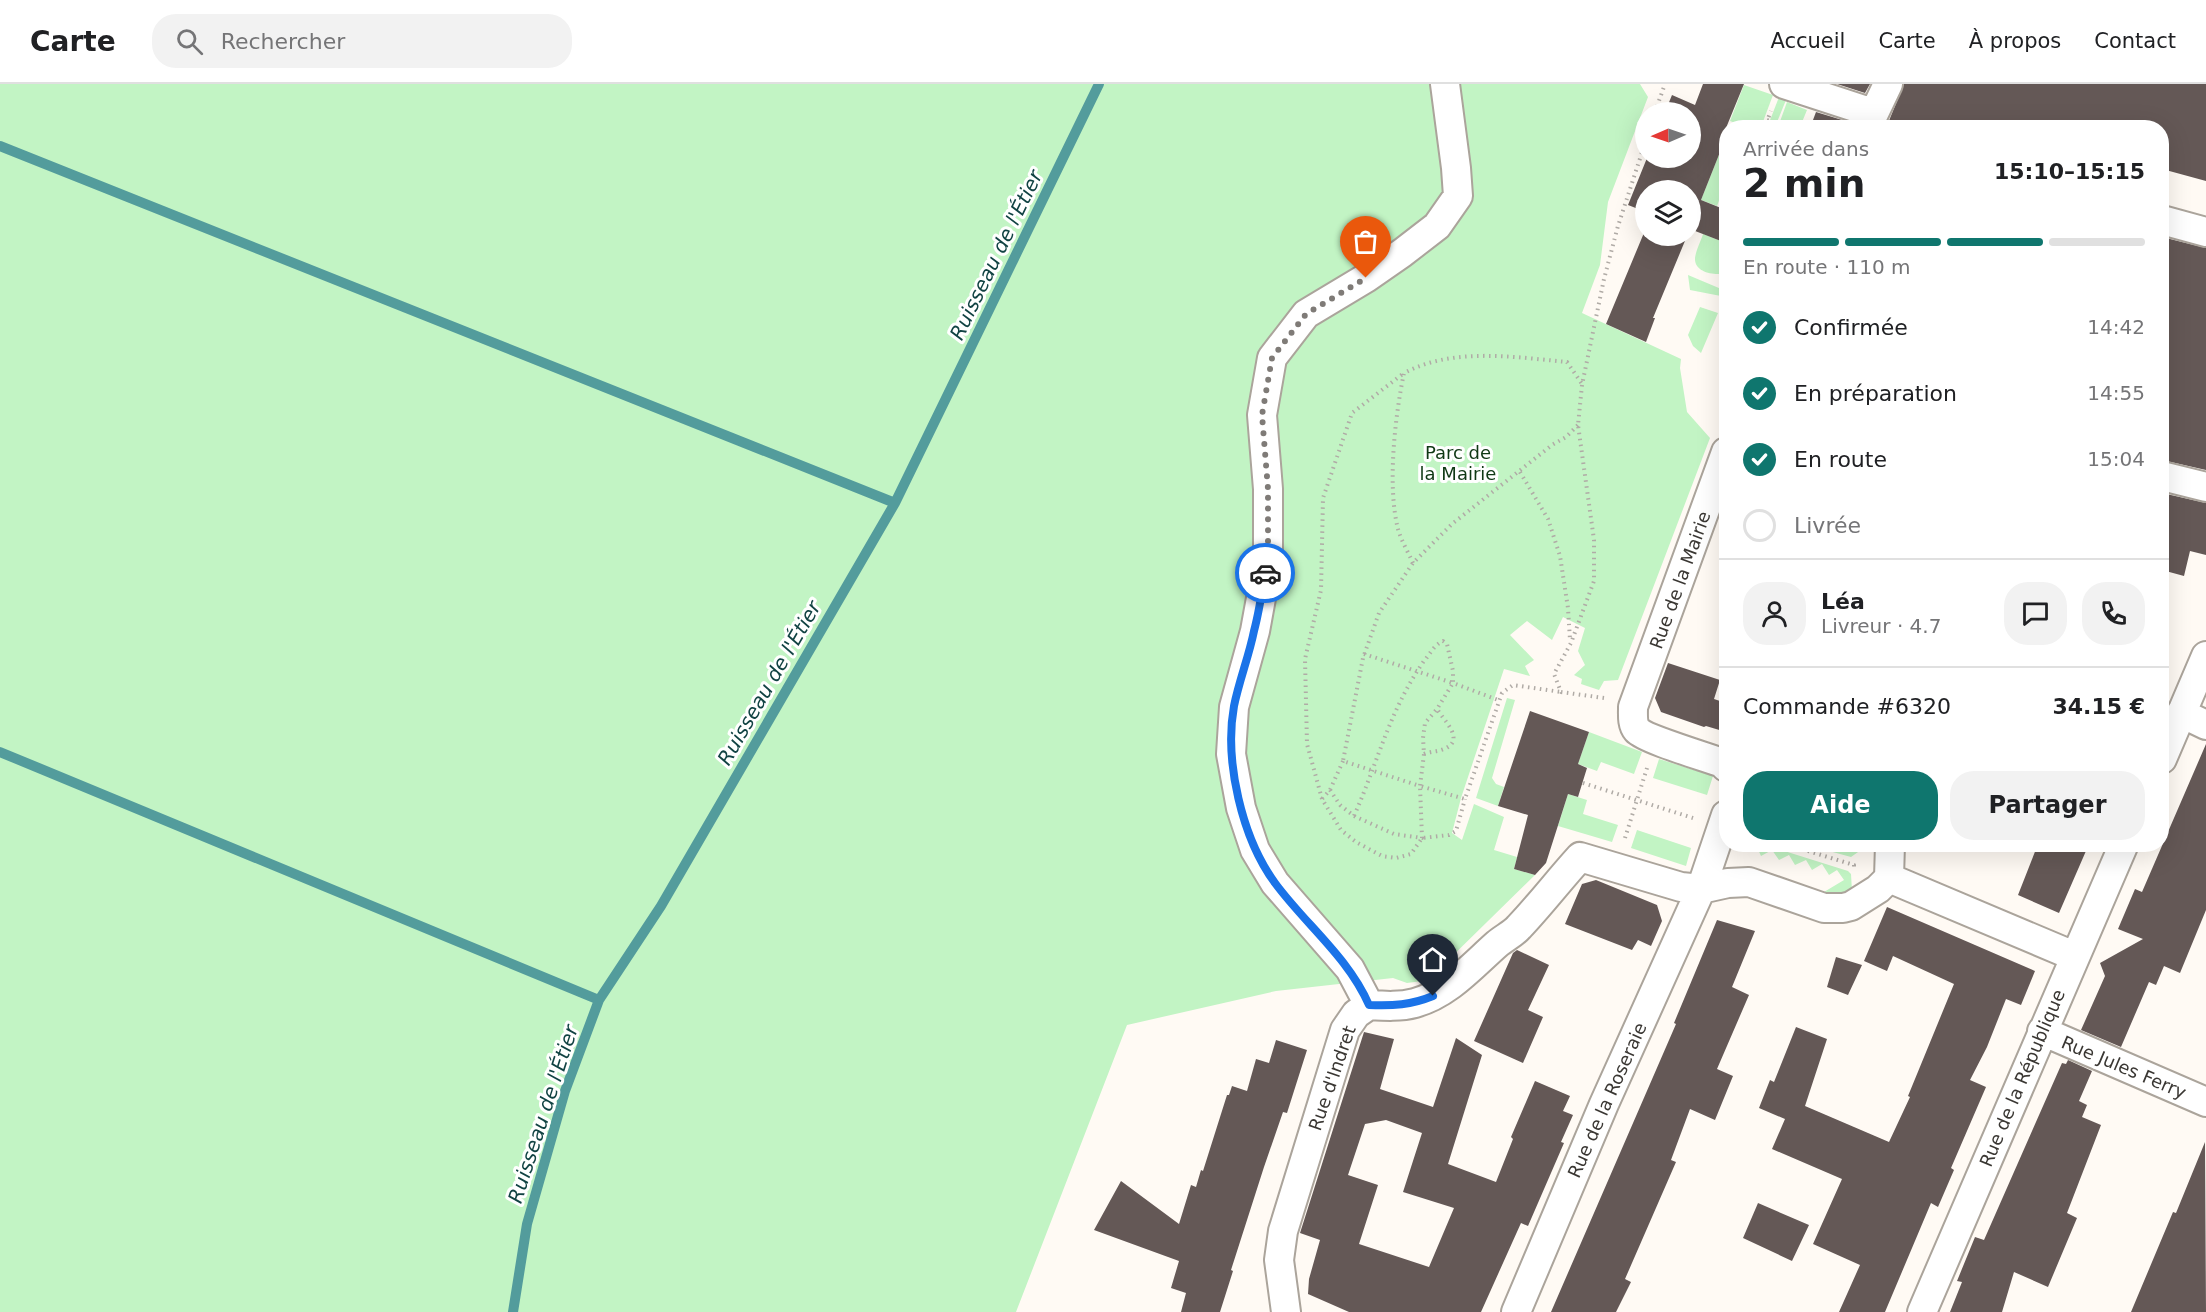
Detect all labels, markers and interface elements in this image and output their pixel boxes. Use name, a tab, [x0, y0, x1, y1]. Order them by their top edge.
search box	[152, 14, 572, 68]
text: Carte	[30, 25, 116, 58]
icon: search	[173, 25, 206, 58]
text: Rechercher	[221, 29, 345, 54]
text: Accueil	[1770, 29, 1845, 53]
text: Carte	[1878, 29, 1936, 53]
text: À propos	[1969, 29, 2061, 53]
text: Contact	[2094, 29, 2176, 53]
north arrow	[1635, 102, 1701, 168]
map controls	[1635, 102, 1701, 246]
text: Arrivée dans	[1743, 137, 1869, 161]
text: 15:10–15:15	[1994, 159, 2145, 184]
text: 2 min	[1743, 161, 1865, 206]
water label: Ruisseau de l'Étier	[945, 165, 1048, 344]
button: layers	[1635, 180, 1701, 246]
pin	[1340, 216, 1391, 278]
icon: bag	[1349, 225, 1382, 258]
text: En route · 110 m	[1743, 255, 1911, 279]
icon: check	[1743, 311, 1776, 344]
text: Confirmée	[1794, 315, 1908, 340]
text: 14:42	[2087, 315, 2145, 339]
icon: check	[1743, 377, 1776, 410]
text: En préparation	[1794, 381, 1957, 406]
text: 14:55	[2087, 381, 2145, 405]
park label: Parc de la Mairie	[1420, 442, 1496, 484]
icon: check	[1743, 443, 1776, 476]
text: En route	[1794, 447, 1887, 472]
text: 15:04	[2087, 447, 2145, 471]
street label: Rue de la Mairie	[1645, 508, 1715, 652]
text: Livrée	[1794, 513, 1861, 538]
courier	[1235, 543, 1295, 603]
icon: car	[1249, 557, 1282, 590]
button: person	[1743, 582, 1806, 645]
button: chat	[2004, 582, 2067, 645]
button: phone	[2082, 582, 2145, 645]
text: Léa	[1821, 589, 1865, 614]
water label: Ruisseau de l'Étier	[712, 595, 827, 769]
text: Livreur · 4.7	[1821, 614, 1941, 638]
text: Commande #6320	[1743, 694, 1951, 719]
text: 34.15 €	[2052, 694, 2145, 719]
button: Aide	[1743, 771, 1938, 840]
button: Partager	[1950, 771, 2145, 840]
pin	[1407, 934, 1458, 996]
icon: home	[1416, 943, 1449, 976]
street label: Rue de la République	[1975, 986, 2069, 1170]
street label: Rue de la Roseraie	[1563, 1019, 1651, 1181]
water label: Ruisseau de l'Étier	[503, 1020, 584, 1206]
street label: Rue d'Indret	[1304, 1023, 1360, 1133]
street label: Rue Jules Ferry	[2059, 1031, 2190, 1103]

